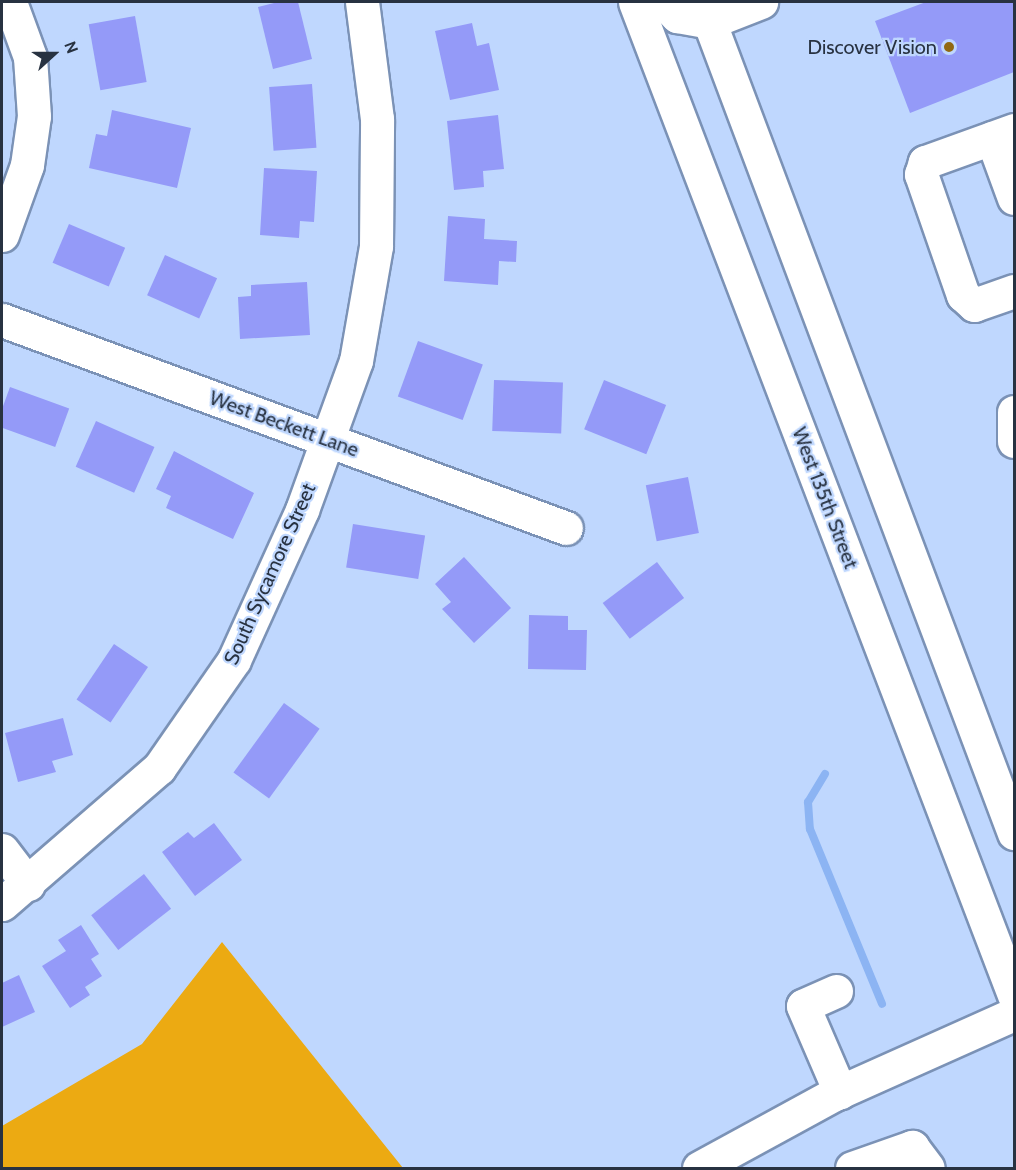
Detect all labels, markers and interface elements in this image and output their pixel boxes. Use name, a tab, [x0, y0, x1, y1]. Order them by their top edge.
north arrow	[24, 24, 84, 84]
place label: Discover Vision	[808, 35, 937, 59]
text: N	[60, 39, 82, 56]
marker: Discover Vision	[942, 40, 956, 54]
street label: West Beckett Lane	[206, 386, 362, 462]
street label: West 135th Street	[787, 424, 863, 572]
street label: South Sycamore Street	[219, 480, 321, 668]

